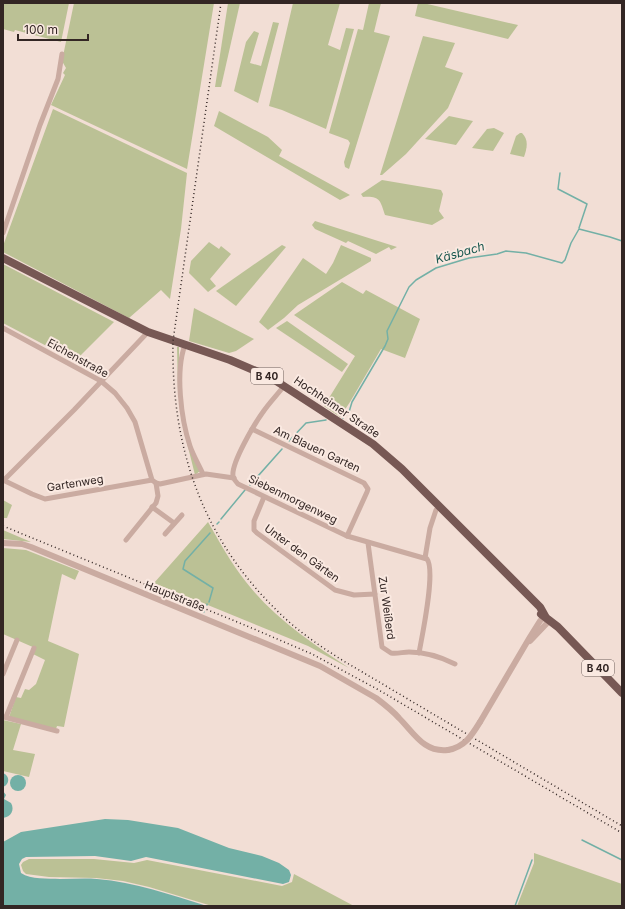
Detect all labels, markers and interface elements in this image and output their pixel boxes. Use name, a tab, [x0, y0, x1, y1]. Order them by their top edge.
scale bar	[18, 16, 88, 42]
text: 100 m	[24, 22, 58, 37]
water label: Käsbach	[434, 238, 486, 267]
street label: Eichenstraße	[45, 335, 111, 381]
road number: B 40	[251, 368, 283, 384]
street label: Hochheimer Straße	[291, 373, 383, 441]
street label: Am Blauen Garten	[271, 423, 363, 475]
street label: Siebenmorgenweg	[246, 471, 340, 527]
street label: Gartenweg	[46, 472, 104, 494]
street label: Unter den Gärten	[262, 521, 342, 585]
street label: Zur Weißerd	[376, 575, 398, 641]
street label: Hauptstraße	[143, 578, 207, 614]
road number: B 40	[582, 660, 614, 676]

